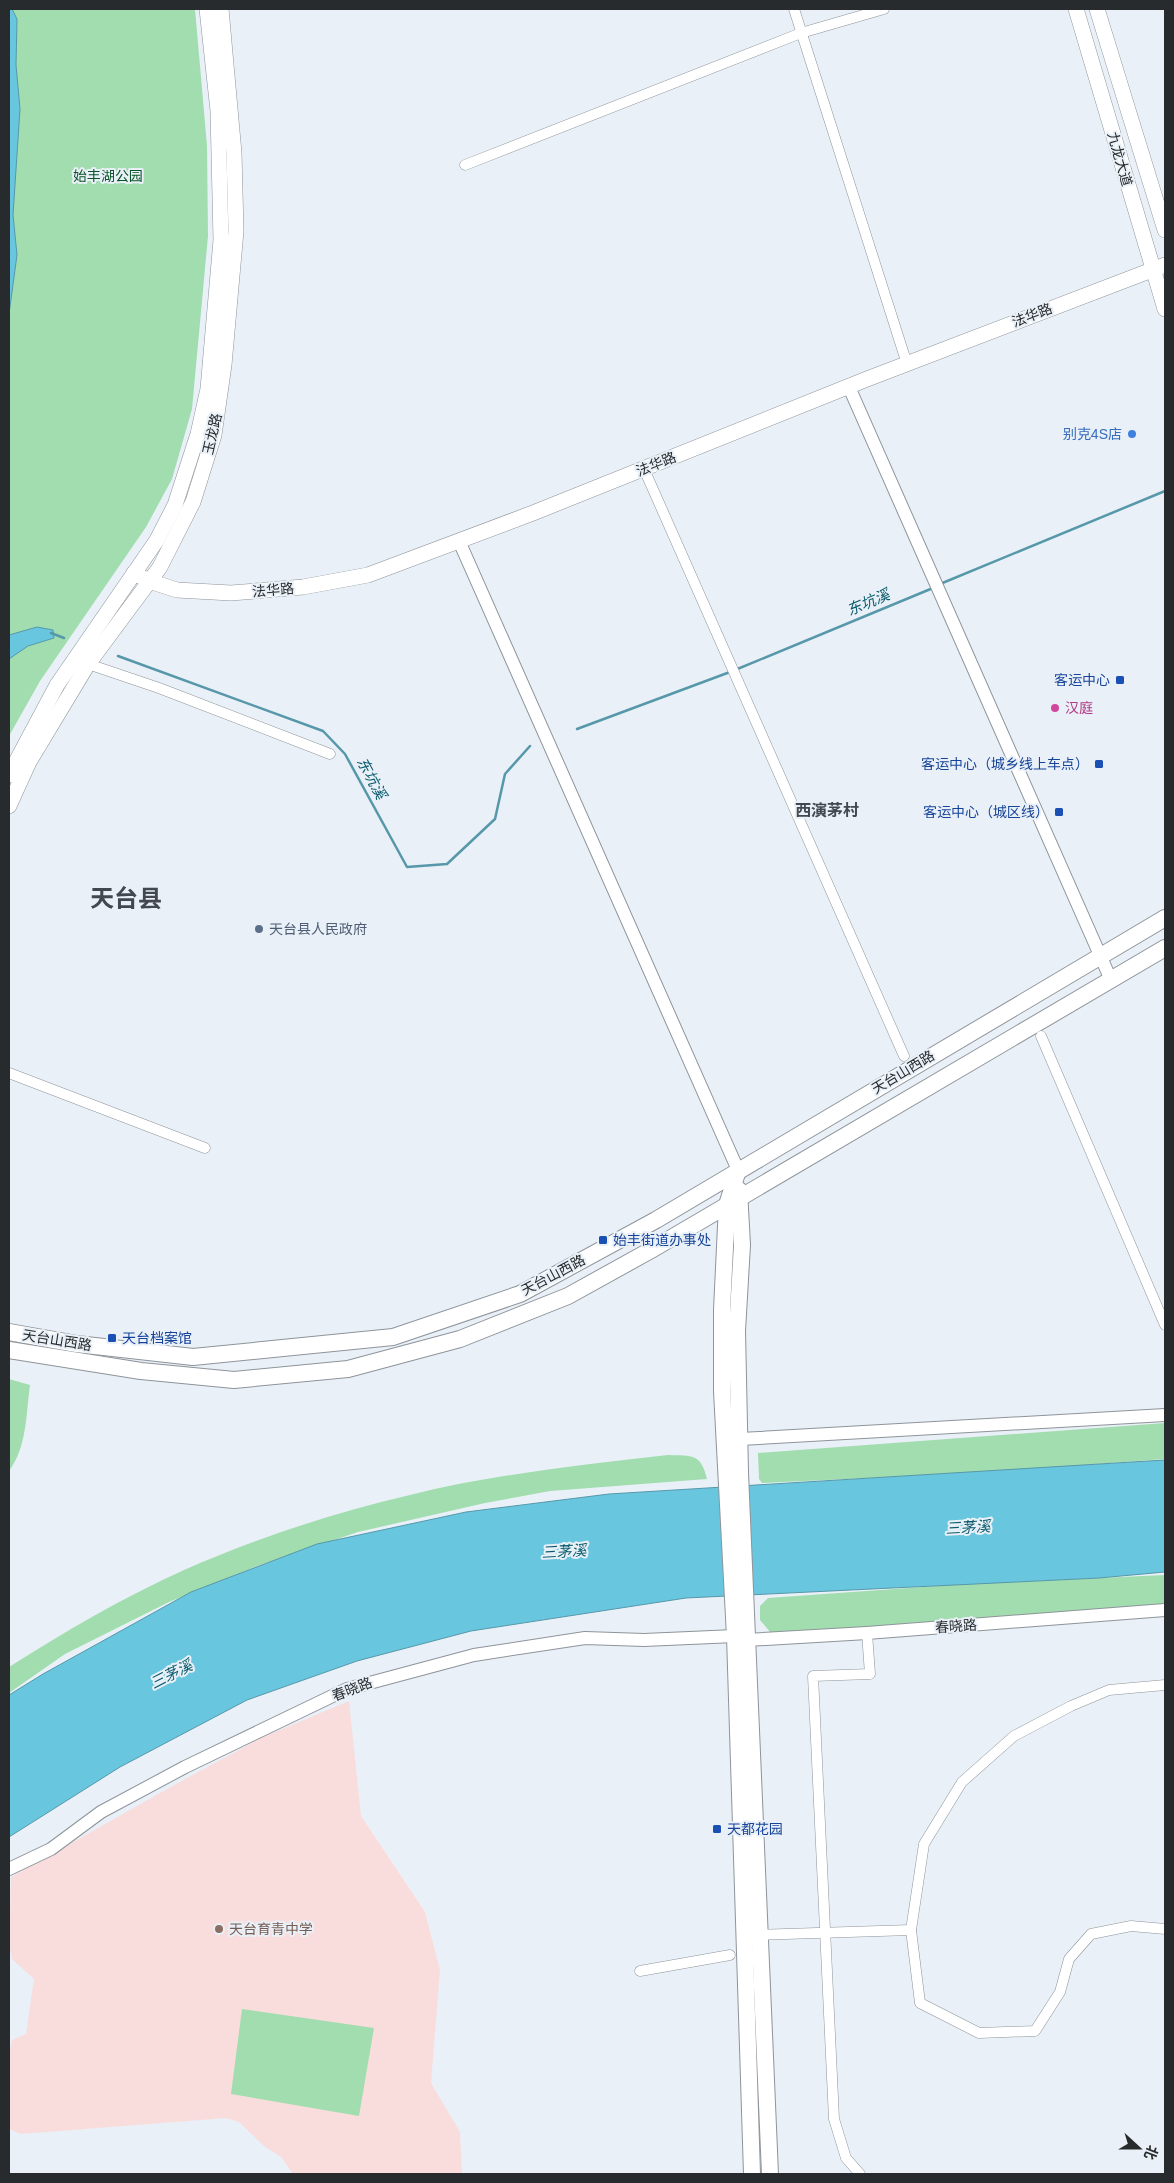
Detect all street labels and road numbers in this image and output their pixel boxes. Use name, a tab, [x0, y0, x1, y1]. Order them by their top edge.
street label: 九龙大道	[1105, 130, 1135, 188]
street label: 法华路	[1010, 300, 1054, 330]
street label: 玉龙路	[199, 412, 225, 456]
street label: 法华路	[634, 449, 678, 479]
street label: 法华路	[251, 580, 295, 600]
street label: 天台山西路	[869, 1047, 937, 1097]
street label: 天台山西路	[518, 1252, 588, 1298]
street label: 天台山西路	[21, 1327, 93, 1353]
street label: 春晓路	[934, 1617, 978, 1635]
street label: 春晓路	[330, 1674, 374, 1704]

